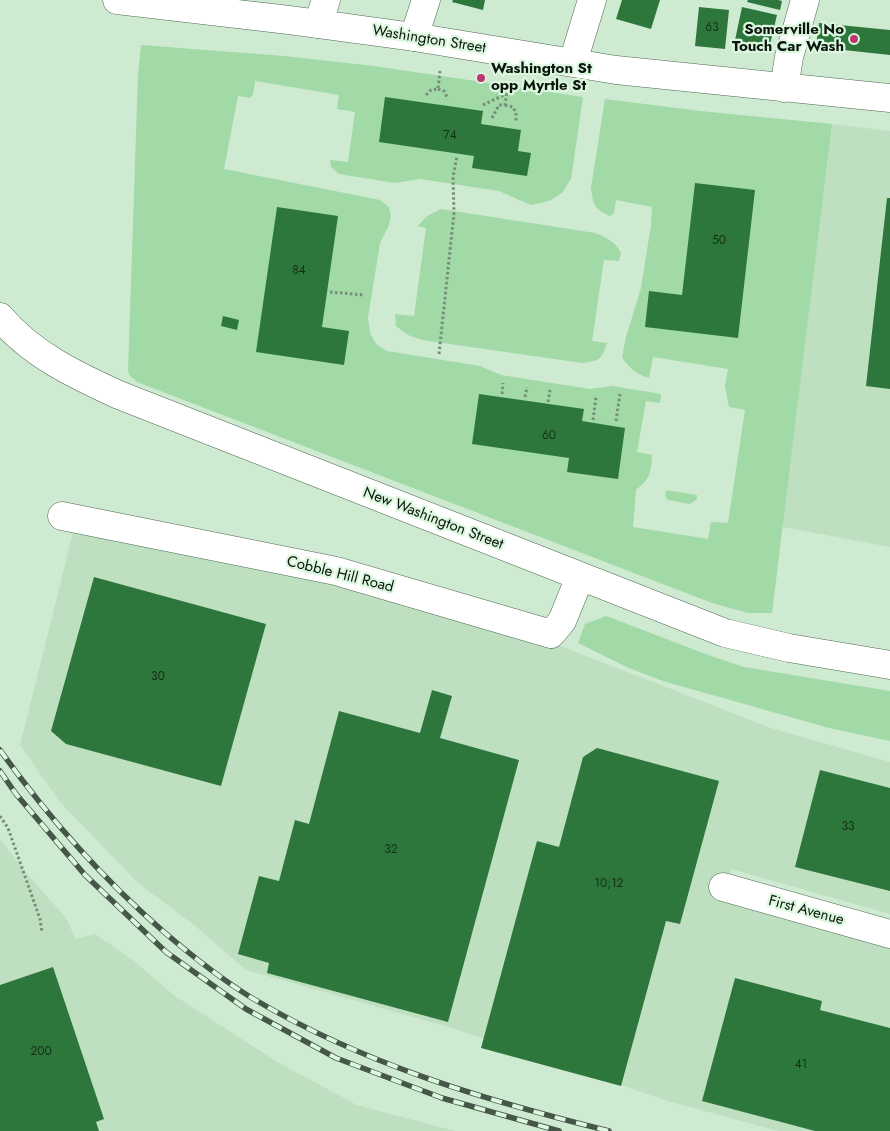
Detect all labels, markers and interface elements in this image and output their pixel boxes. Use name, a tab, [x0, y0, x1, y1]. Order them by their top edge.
house number: 63	[705, 21, 719, 35]
place label: Somerville No Touch Car Wash	[732, 21, 844, 56]
street label: Washington Street	[371, 22, 487, 58]
marker: Somerville No Touch Car Wash	[848, 33, 860, 45]
place label: Washington St opp Myrtle St	[491, 60, 592, 95]
marker: Washington St opp Myrtle St	[475, 72, 487, 84]
house number: 74	[443, 129, 457, 143]
house number: 50	[712, 234, 726, 248]
house number: 84	[292, 264, 306, 278]
house number: 60	[542, 429, 556, 443]
street label: New Washington Street	[360, 484, 506, 554]
street label: Cobble Hill Road	[285, 553, 395, 597]
house number: 30	[151, 670, 165, 684]
house number: 33	[841, 820, 855, 834]
house number: 32	[384, 843, 398, 857]
house number: 10;12	[595, 877, 623, 891]
street label: First Avenue	[766, 892, 846, 930]
house number: 200	[30, 1045, 52, 1059]
house number: 41	[795, 1058, 807, 1072]

